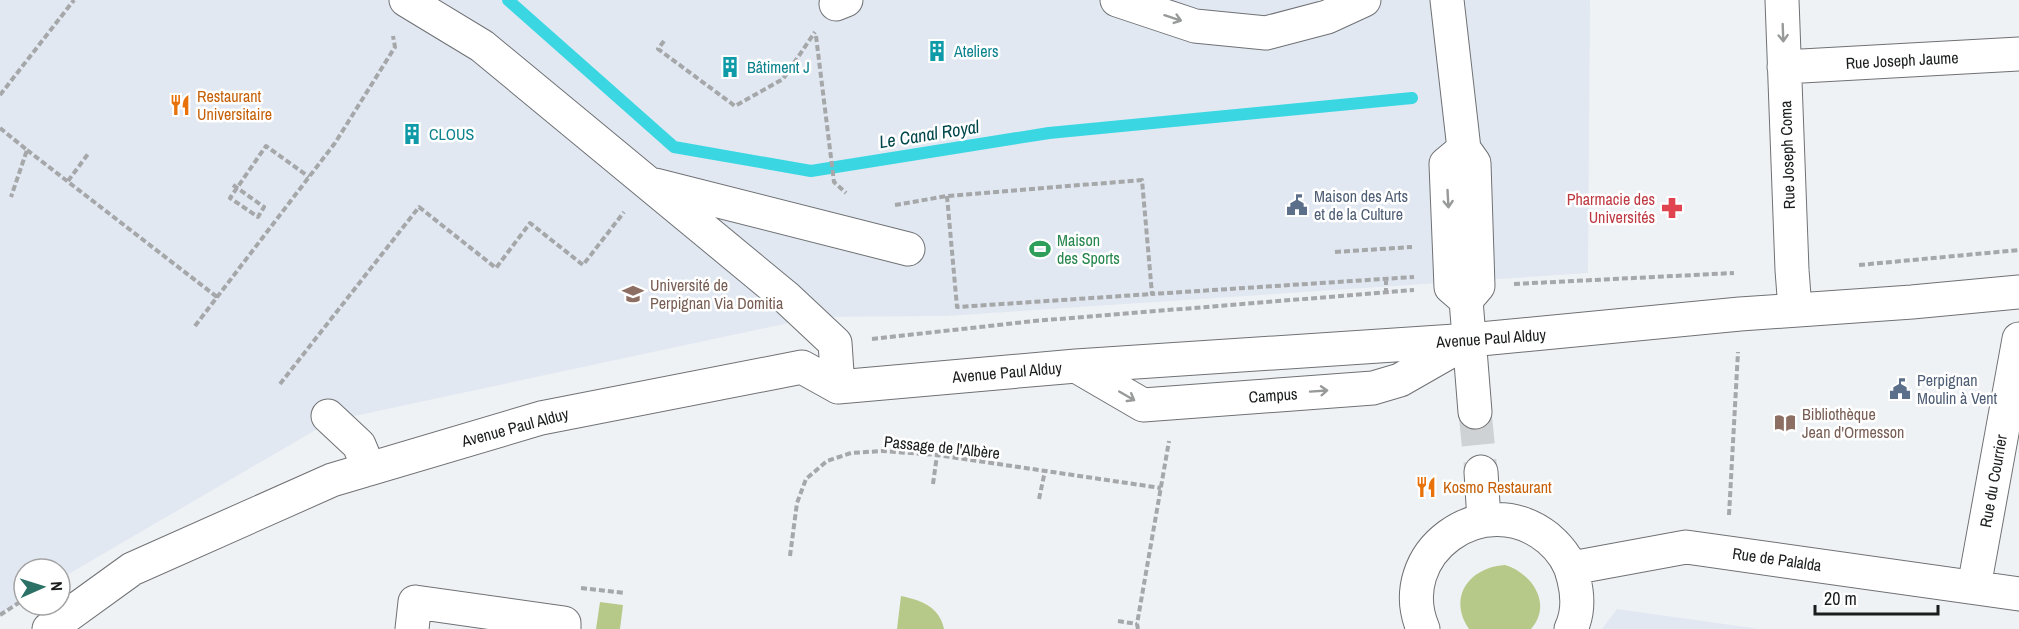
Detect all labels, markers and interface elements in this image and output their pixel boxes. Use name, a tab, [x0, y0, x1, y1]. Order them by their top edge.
one-way arrow	[1163, 14, 1182, 25]
one-way arrow	[1777, 23, 1789, 43]
building icon: Ateliers	[925, 39, 949, 63]
place label: Ateliers	[953, 40, 998, 62]
street label: Rue Joseph Jaume	[1845, 46, 1959, 74]
building icon: Bâtiment J	[718, 55, 742, 79]
place label: Bâtiment J	[747, 56, 810, 78]
place label: Restaurant Universitaire	[197, 85, 272, 125]
restaurant icon: Restaurant Universitaire	[168, 93, 192, 117]
street label: Rue Joseph Coma	[1774, 100, 1800, 210]
water label: Le Canal Royal	[877, 114, 981, 154]
building icon: CLOUS	[400, 122, 424, 146]
place label: CLOUS	[429, 123, 474, 145]
place label: Maison des Arts et de la Culture	[1314, 185, 1408, 225]
one-way arrow	[1442, 188, 1453, 208]
place label: Pharmacie des Universités	[1567, 188, 1655, 228]
public building icon: Maison des Arts et de la Culture	[1285, 193, 1309, 217]
pharmacy icon: Pharmacie des Universités	[1660, 196, 1684, 220]
place label: Maison des Sports	[1057, 229, 1120, 269]
sports icon: Maison des Sports	[1028, 237, 1052, 261]
place label: Université de Perpignan Via Domitia	[650, 274, 784, 314]
school or university icon: Université de Perpignan Via Domitia	[621, 282, 645, 306]
street label: Avenue Paul Alduy	[1434, 323, 1547, 353]
street label: Avenue Paul Alduy	[950, 356, 1063, 388]
place label: Perpignan Moulin à Vent	[1917, 369, 1998, 409]
public building icon: Perpignan Moulin à Vent	[1888, 377, 1912, 401]
street label: Campus	[1248, 382, 1298, 408]
one-way arrow	[1308, 386, 1328, 397]
one-way arrow	[1118, 390, 1135, 402]
street label: Avenue Paul Alduy	[458, 402, 571, 452]
place label: Bibliothèque Jean d'Ormesson	[1802, 403, 1904, 443]
library icon: Bibliothèque Jean d'Ormesson	[1773, 411, 1797, 435]
street label: Passage de l'Albère	[883, 430, 1001, 464]
street label: Rue du Courrier	[1974, 432, 2012, 529]
restaurant icon: Kosmo Restaurant	[1414, 475, 1438, 499]
place label: Kosmo Restaurant	[1443, 476, 1552, 498]
street label: Rue de Palalda	[1731, 542, 1824, 576]
north arrow	[12, 557, 72, 617]
scale bar	[1815, 578, 1938, 616]
text: N	[46, 581, 68, 592]
text: 20 m	[1824, 586, 1857, 611]

